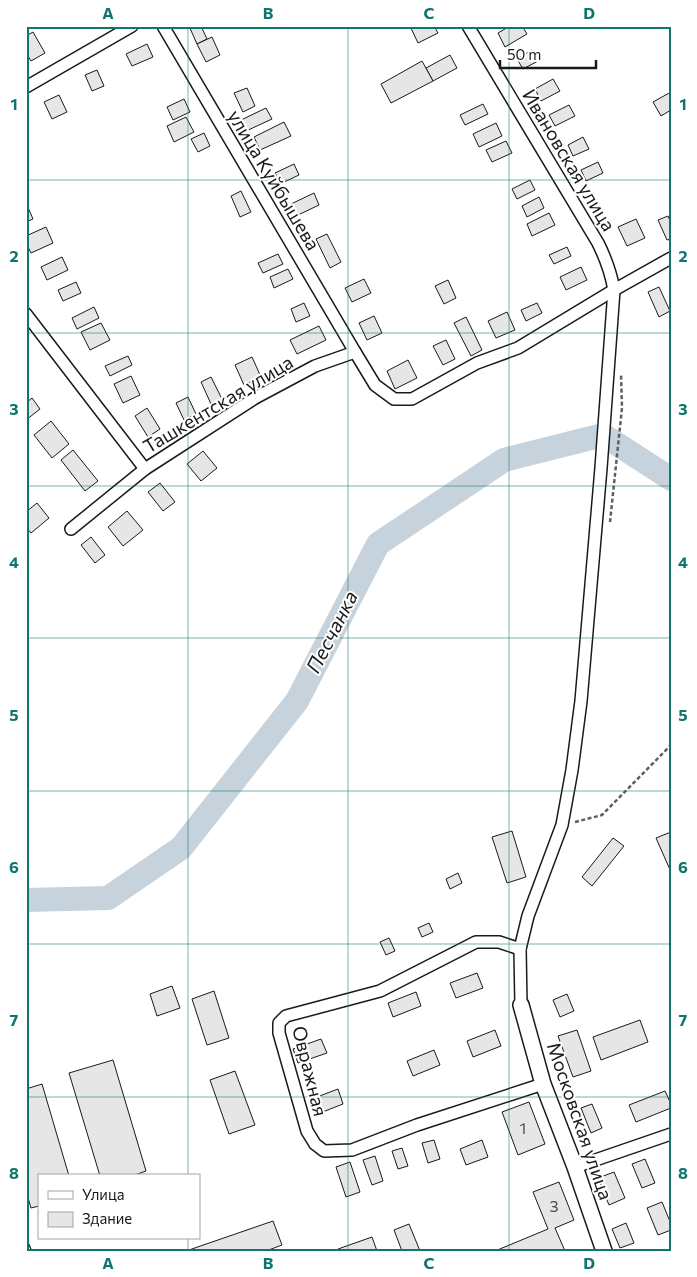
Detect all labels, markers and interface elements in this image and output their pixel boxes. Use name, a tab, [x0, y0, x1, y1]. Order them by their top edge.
text: A	[102, 3, 114, 22]
text: B	[263, 3, 274, 22]
text: C	[424, 3, 435, 22]
text: D	[583, 3, 595, 22]
scale bar	[500, 38, 596, 70]
text: 50 m	[507, 45, 541, 63]
street label: Ивановская улица	[518, 85, 621, 235]
text: 1	[10, 94, 18, 113]
text: 1	[679, 94, 687, 113]
street label: улица Куйбышева	[224, 105, 325, 254]
text: 2	[9, 246, 19, 265]
text: 2	[678, 246, 688, 265]
street label: Ташкентская улица	[139, 350, 297, 457]
text: 3	[9, 399, 19, 418]
text: 3	[678, 399, 688, 418]
text: 4	[9, 552, 19, 571]
text: 4	[678, 552, 688, 571]
water label: Песчанка	[300, 587, 362, 677]
text: 5	[9, 705, 19, 724]
text: 5	[678, 705, 688, 724]
text: 6	[9, 857, 19, 876]
text: 6	[678, 857, 688, 876]
text: 7	[10, 1010, 19, 1029]
text: 7	[679, 1010, 688, 1029]
street label: Овражная	[288, 1023, 333, 1118]
street label: Московская улица	[543, 1039, 618, 1203]
house number: 1	[520, 1118, 526, 1137]
text: 8	[9, 1163, 19, 1182]
text: 8	[678, 1163, 688, 1182]
legend	[38, 1174, 200, 1240]
text: Улица	[82, 1185, 124, 1203]
house number: 3	[549, 1196, 559, 1215]
text: Здание	[82, 1209, 132, 1227]
text: A	[102, 1253, 114, 1272]
text: B	[263, 1253, 274, 1272]
text: C	[424, 1253, 435, 1272]
text: D	[583, 1253, 595, 1272]

